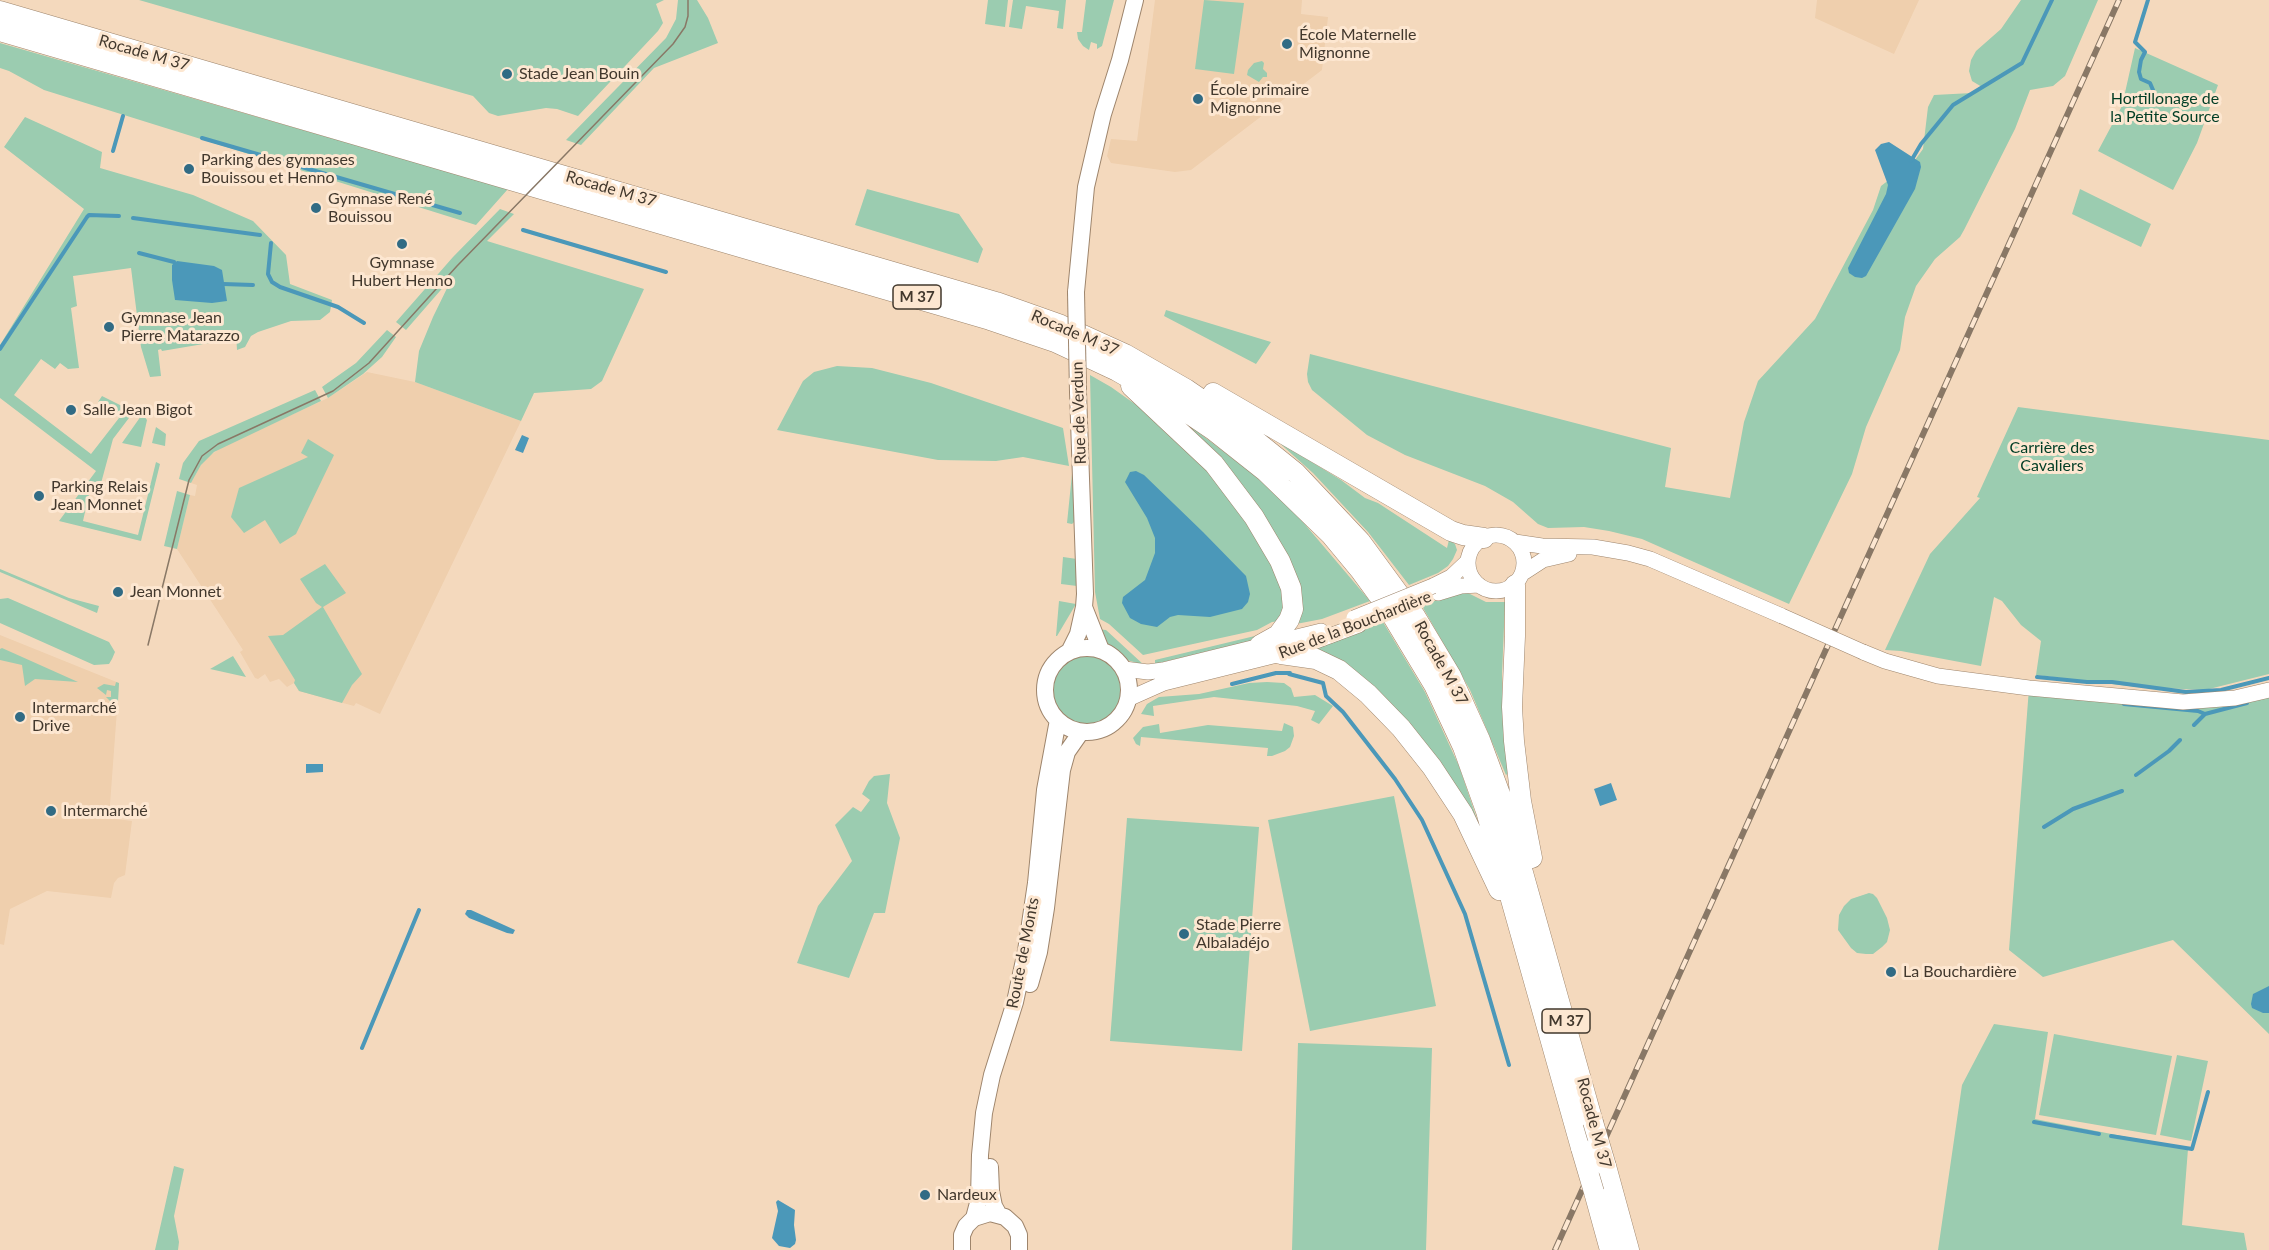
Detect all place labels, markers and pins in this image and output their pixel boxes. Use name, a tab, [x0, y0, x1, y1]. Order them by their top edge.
place label: École Maternelle Mignonne	[1299, 25, 1417, 63]
marker: École Maternelle Mignonne	[1280, 37, 1294, 51]
place label: Stade Jean Bouin	[519, 64, 639, 84]
marker: Stade Jean Bouin	[500, 67, 514, 81]
place label: École primaire Mignonne	[1210, 80, 1309, 118]
marker: École primaire Mignonne	[1191, 92, 1205, 106]
place label: Parking des gymnases Bouissou et Henno	[201, 150, 355, 188]
marker: Parking des gymnases Bouissou et Henno	[182, 162, 196, 176]
place label: Gymnase René Bouissou	[328, 189, 432, 227]
marker: Gymnase René Bouissou	[309, 201, 323, 215]
marker: Gymnase Hubert Henno	[395, 237, 409, 251]
place label: Gymnase Hubert Henno	[351, 253, 453, 291]
place label: Gymnase Jean Pierre Matarazzo	[121, 308, 240, 346]
marker: Gymnase Jean Pierre Matarazzo	[102, 320, 116, 334]
place label: Salle Jean Bigot	[83, 400, 192, 420]
marker: Salle Jean Bigot	[64, 403, 78, 417]
place label: Parking Relais Jean Monnet	[51, 477, 148, 515]
marker: Parking Relais Jean Monnet	[32, 489, 46, 503]
place label: Jean Monnet	[130, 582, 222, 602]
marker: Jean Monnet	[111, 585, 125, 599]
place label: Intermarché Drive	[32, 698, 117, 736]
marker: Intermarché Drive	[13, 710, 27, 724]
place label: Intermarché	[63, 801, 148, 821]
marker: Intermarché	[44, 804, 58, 818]
place label: Stade Pierre Albaladéjo	[1196, 915, 1281, 953]
marker: Stade Pierre Albaladéjo	[1177, 927, 1191, 941]
place label: La Bouchardière	[1903, 962, 2017, 982]
marker: La Bouchardière	[1884, 965, 1898, 979]
place label: Nardeux	[937, 1185, 997, 1205]
marker: Nardeux	[918, 1188, 932, 1202]

